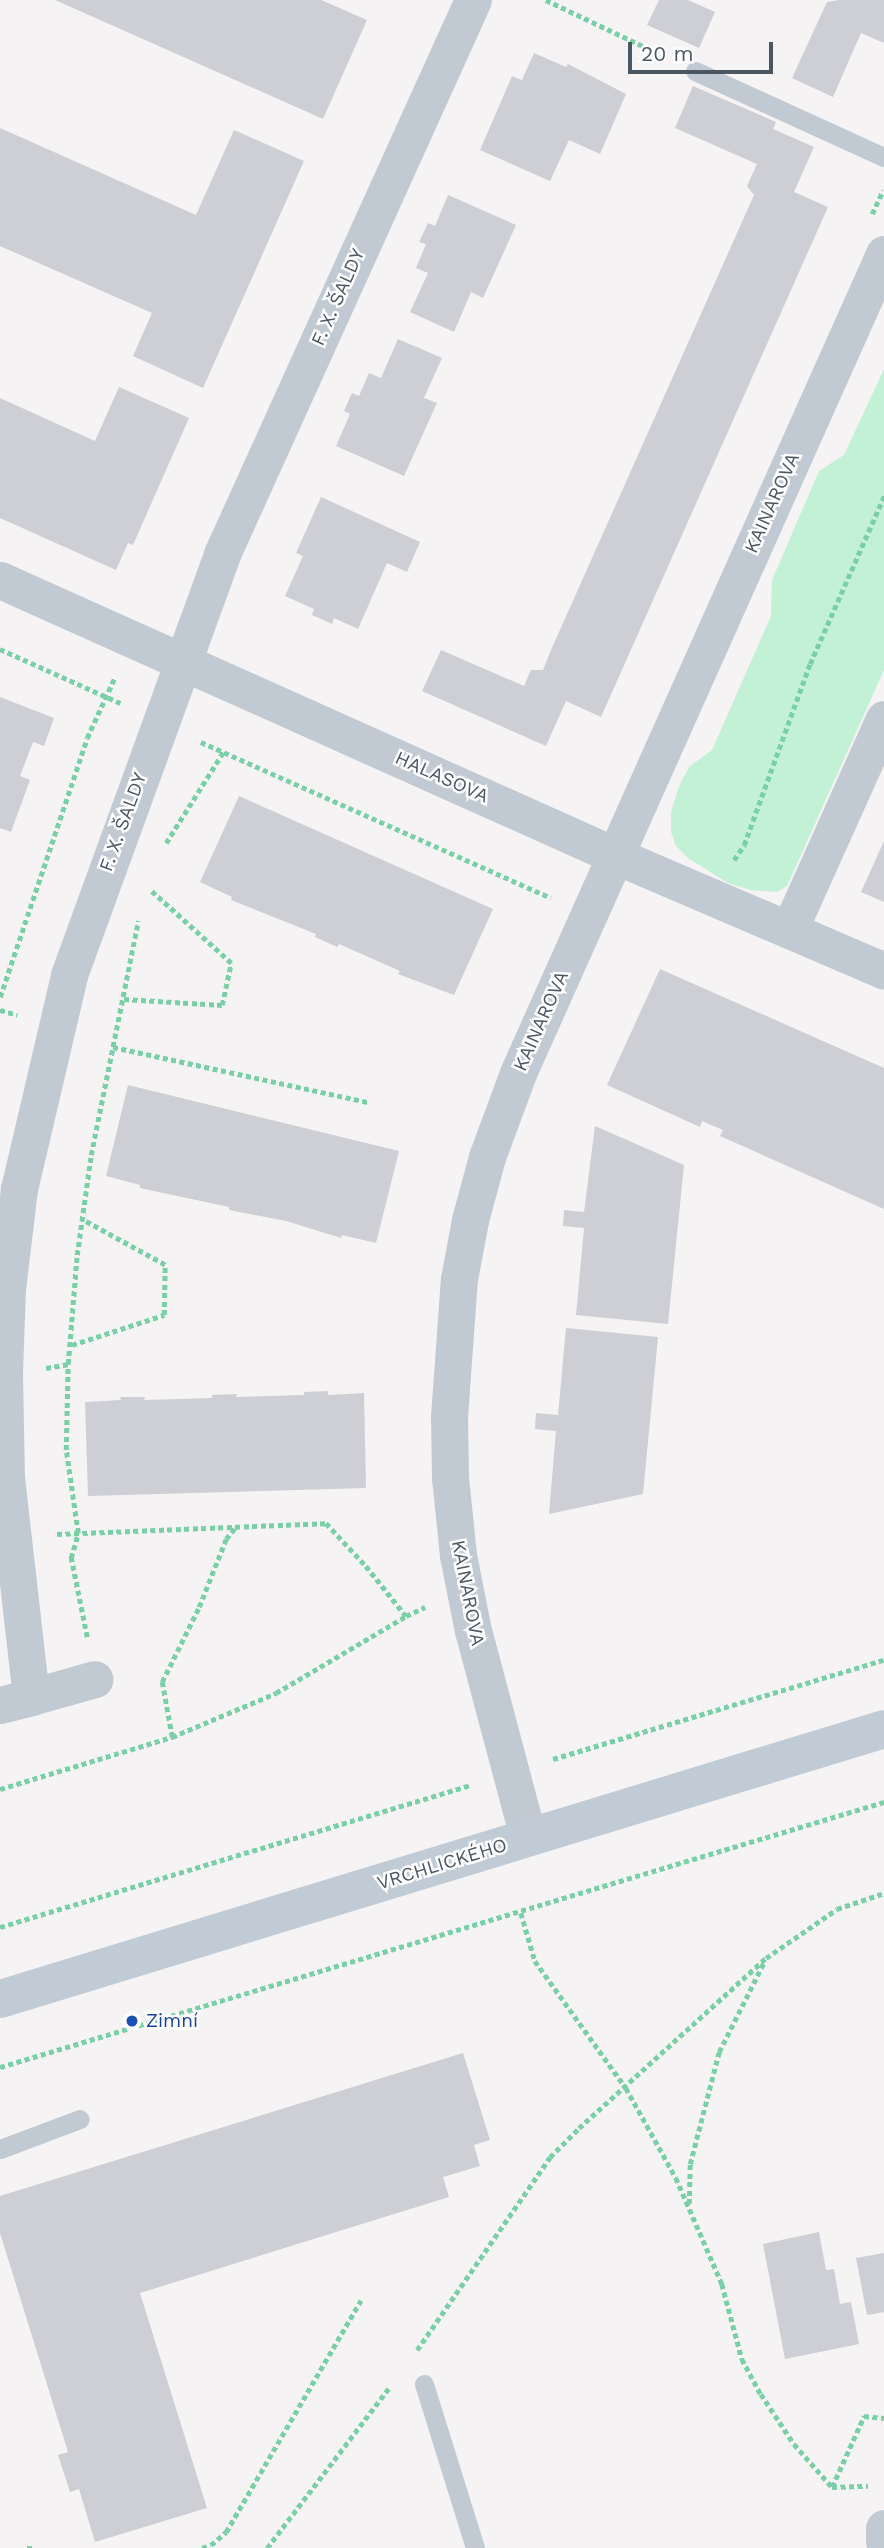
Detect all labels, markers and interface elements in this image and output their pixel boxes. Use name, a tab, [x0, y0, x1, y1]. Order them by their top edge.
scale bar	[632, 28, 777, 72]
text: 20 m	[641, 41, 693, 66]
street label: F. X. ŠALDY	[306, 245, 370, 349]
street label: KAINAROVA	[740, 449, 804, 557]
street label: HALASOVA	[392, 746, 492, 808]
street label: F. X. ŠALDY	[94, 769, 152, 875]
street label: KAINAROVA	[509, 967, 573, 1075]
street label: KAINAROVA	[447, 1538, 489, 1648]
street label: VRCHLICKÉHO	[374, 1833, 510, 1895]
place label: Zimní	[146, 2010, 198, 2032]
marker: Zimní	[124, 2013, 140, 2029]

